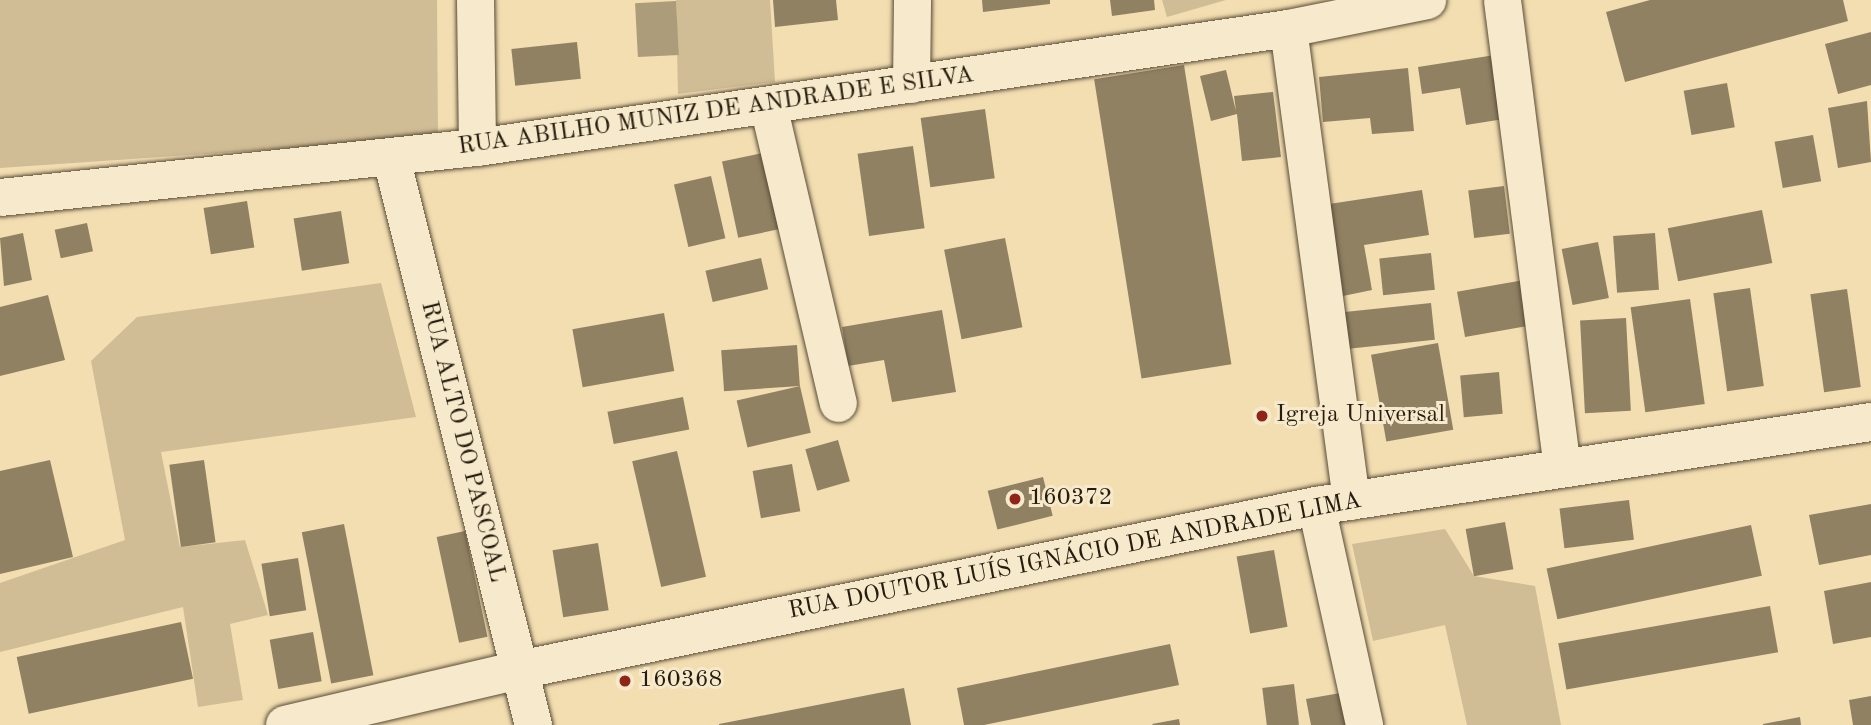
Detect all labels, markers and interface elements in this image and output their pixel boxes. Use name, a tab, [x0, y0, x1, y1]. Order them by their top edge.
street label: RUA ABILHO MUNIZ DE ANDRADE E SILVA	[456, 62, 976, 162]
street label: RUA ALTO DO PASCOAL	[413, 298, 511, 586]
place label: Igreja Universal	[1276, 402, 1445, 430]
marker: Igreja Universal	[1254, 408, 1270, 424]
place label: 160372	[1029, 485, 1113, 513]
street label: RUA DOUTOR LUÍS IGNÁCIO DE ANDRADE LIMA	[786, 487, 1364, 627]
marker: 160372	[1007, 491, 1023, 507]
place label: 160368	[639, 667, 723, 695]
marker: 160368	[617, 673, 633, 689]

